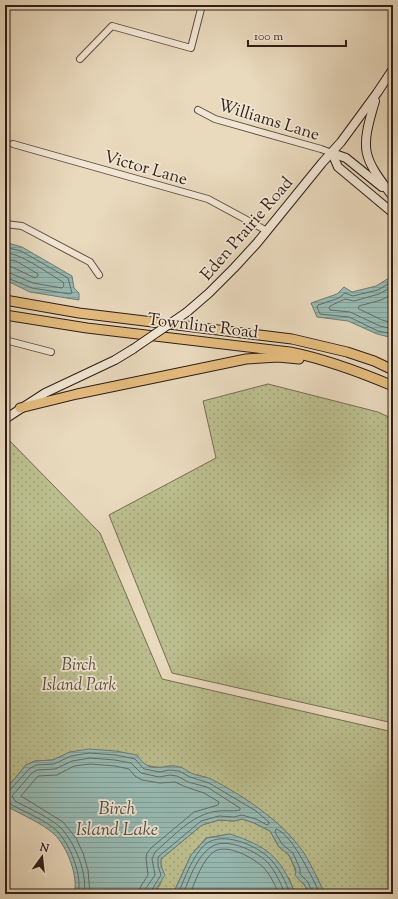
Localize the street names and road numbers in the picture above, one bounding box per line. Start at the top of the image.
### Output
street label: Williams Lane [215,94,322,148]
street label: Victor Lane [101,146,190,192]
street label: Eden Prairie Road [196,172,300,286]
street label: Townline Road [146,308,260,346]

